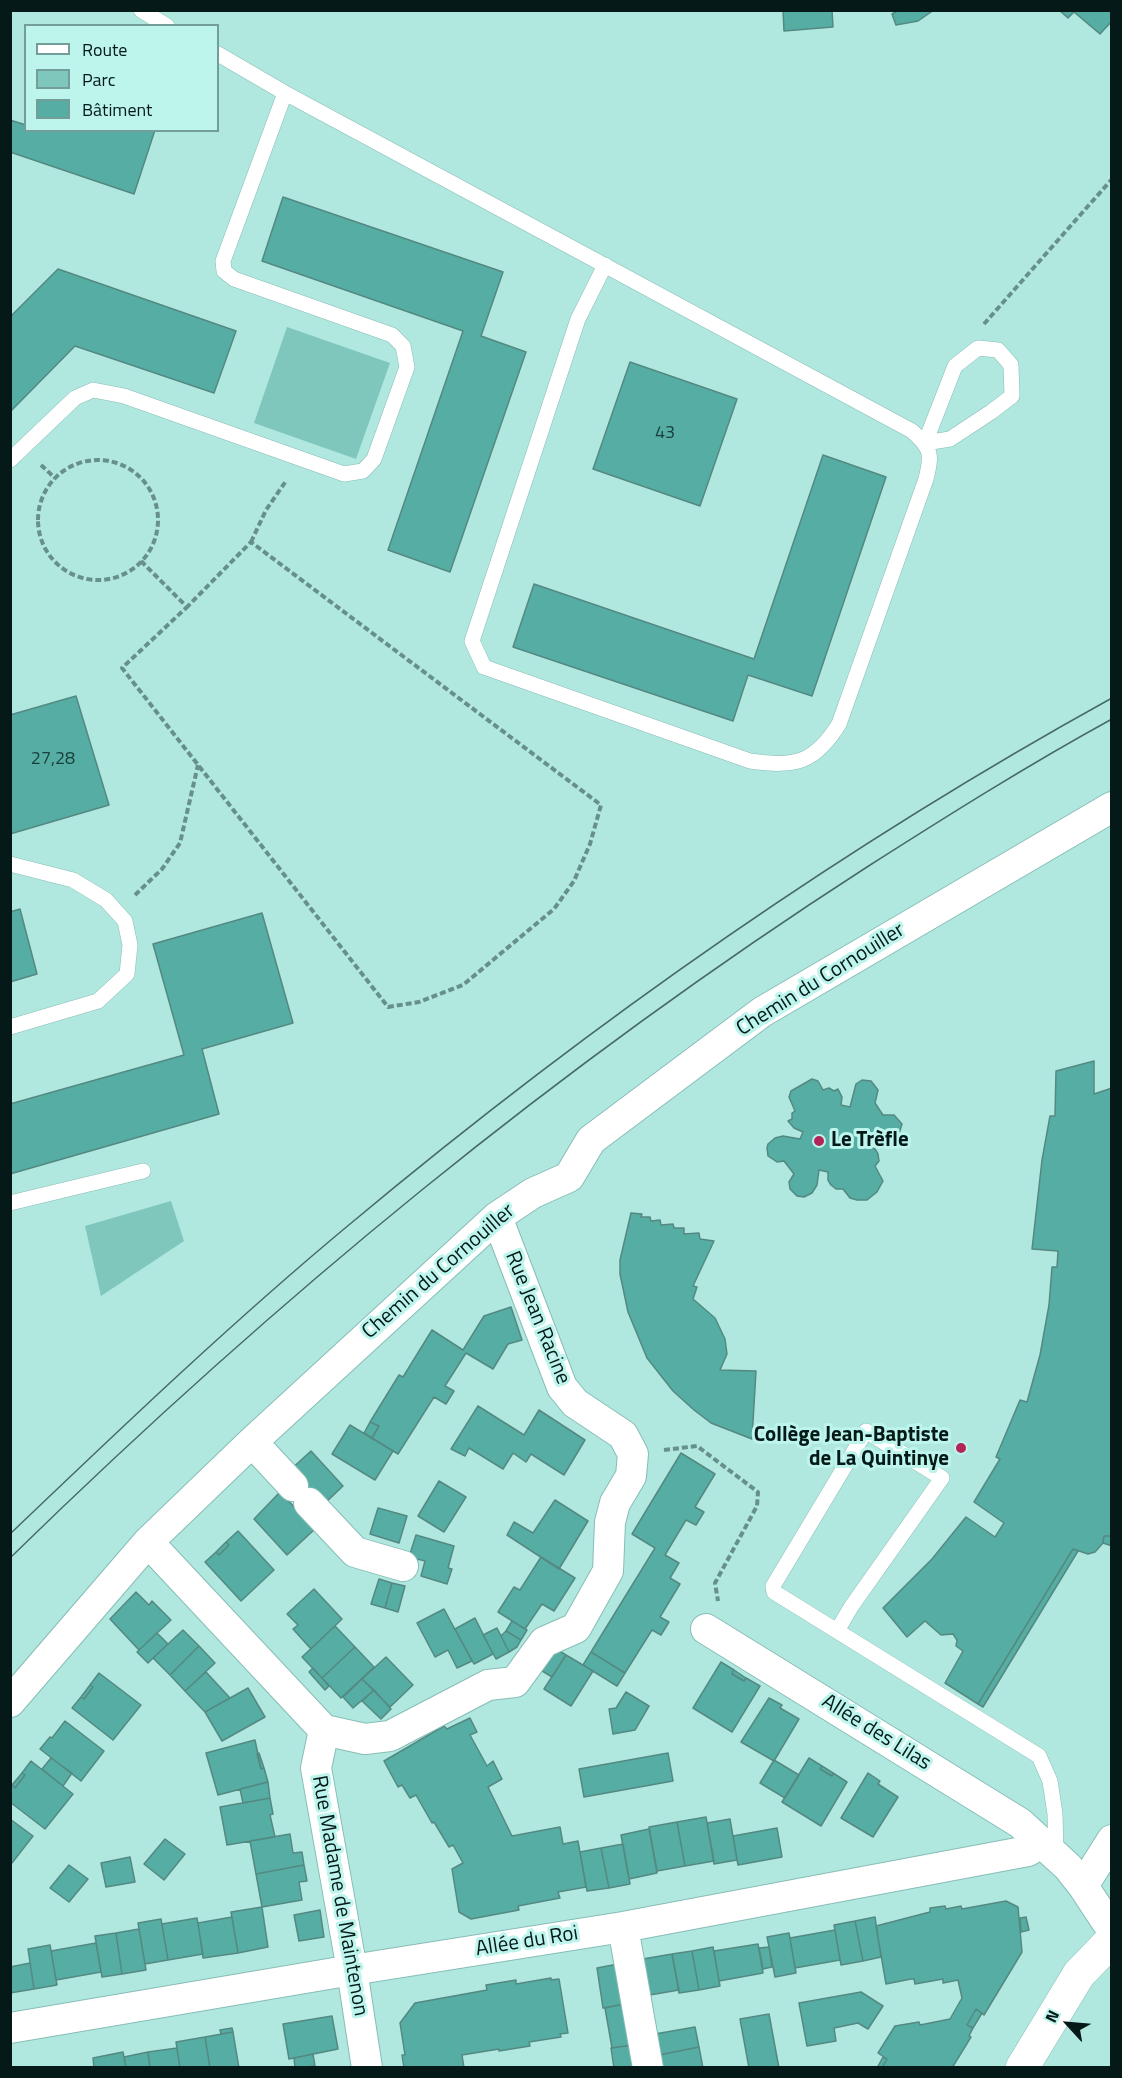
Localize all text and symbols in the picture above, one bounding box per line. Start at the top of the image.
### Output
legend [24,24,219,132]
text: Route [82,36,127,63]
text: Parc [82,66,116,93]
text: Bâtiment [82,96,152,123]
house number: 43 [655,423,675,445]
house number: 27,28 [31,749,75,771]
street label: Chemin du Cornouiller [732,918,910,1042]
place label: Le Trèfle [831,1128,909,1154]
marker: Le Trèfle [812,1134,826,1148]
street label: Chemin du Cornouiller [358,1199,520,1345]
street label: Rue Jean Racine [499,1248,575,1388]
place label: Collège Jean-Baptiste de La Quintinye [754,1423,949,1473]
marker: Collège Jean-Baptiste de La Quintinye [954,1441,968,1455]
street label: Allée des Lilas [817,1689,935,1777]
street label: Rue Madame de Maintenon [305,1774,373,2018]
street label: Allée du Roi [474,1921,580,1963]
north arrow [1038,1994,1098,2054]
text: N [1039,2006,1065,2026]

